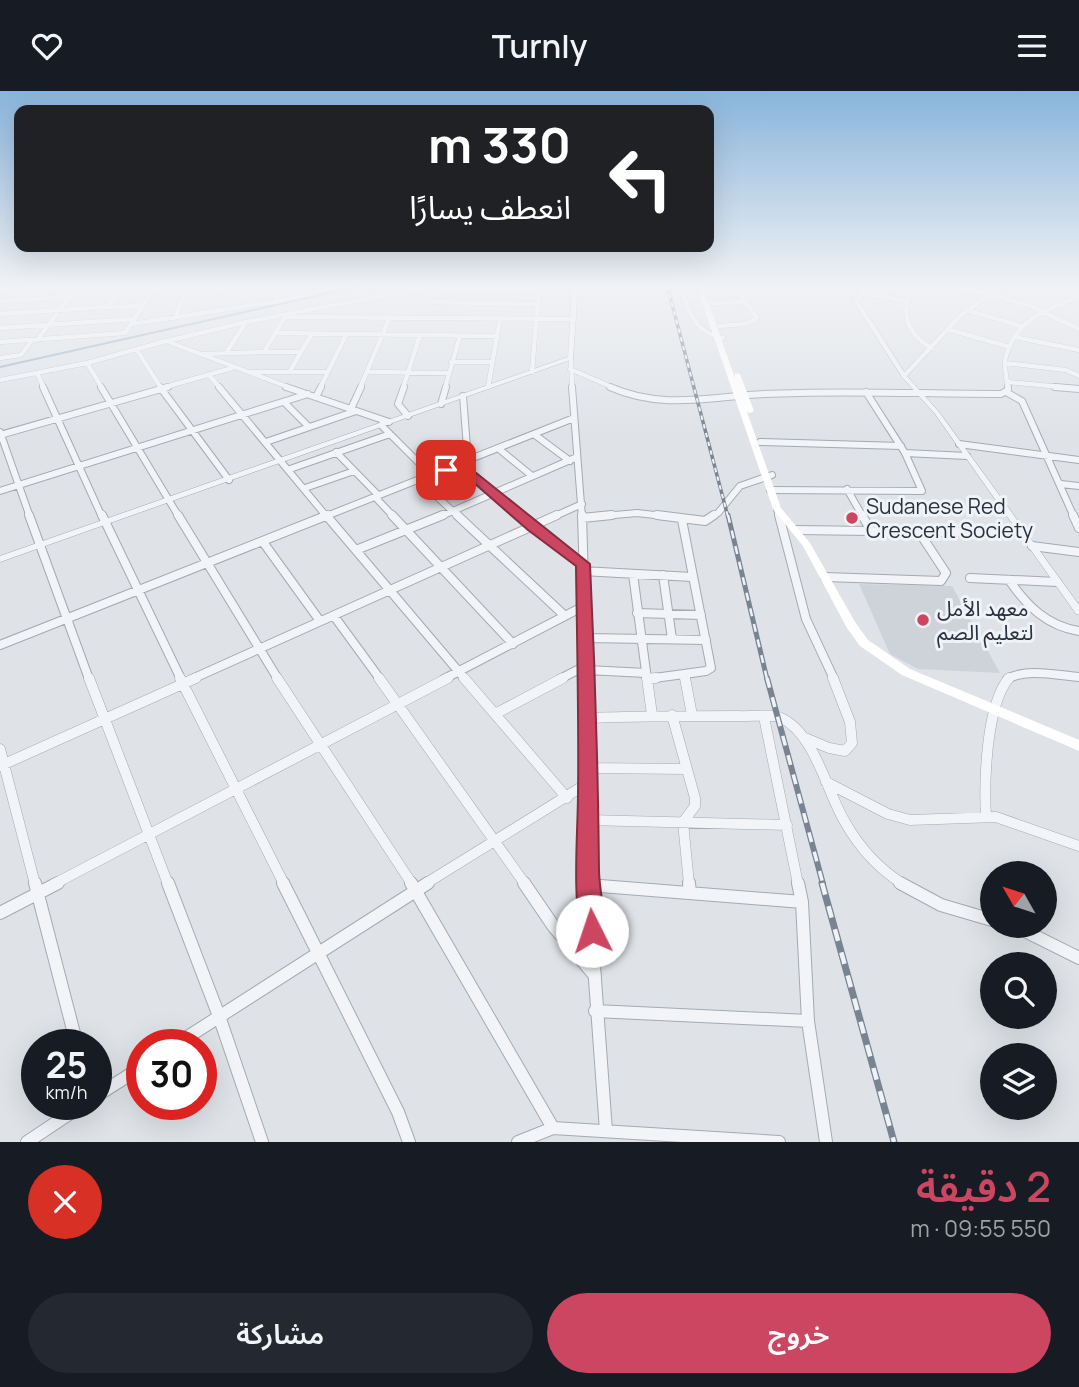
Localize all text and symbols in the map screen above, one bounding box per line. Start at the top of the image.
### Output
text: Turnly [492,24,587,68]
icon: heart [28,27,66,65]
icon: menu [1013,27,1051,65]
text: 330 m [428,111,571,178]
icon: left [595,133,686,224]
text: انعطف يسارًا [409,185,571,229]
pin [416,440,476,500]
icon: arrive [427,451,465,489]
place label: Sudanese Red Crescent Society [866,492,1033,544]
marker: Sudanese Red Crescent Society [844,510,860,526]
place label: معهد الأمل لتعليم الصم [937,594,1034,648]
marker: معهد الأمل لتعليم الصم [915,612,931,628]
north arrow [980,861,1057,938]
map controls [980,861,1057,1120]
position arrow [555,894,629,968]
button: search [980,952,1057,1029]
speed limit sign: 30 [126,1029,217,1120]
text: 25 [46,1041,87,1089]
button: layers [980,1043,1057,1120]
text: km/h [46,1080,87,1104]
text: 2 دقيقة [916,1157,1051,1215]
button: close [28,1165,102,1239]
text: 550 m · 09:55 [910,1212,1051,1244]
button: مشاركة [28,1293,533,1373]
button: خروج [547,1293,1051,1373]

